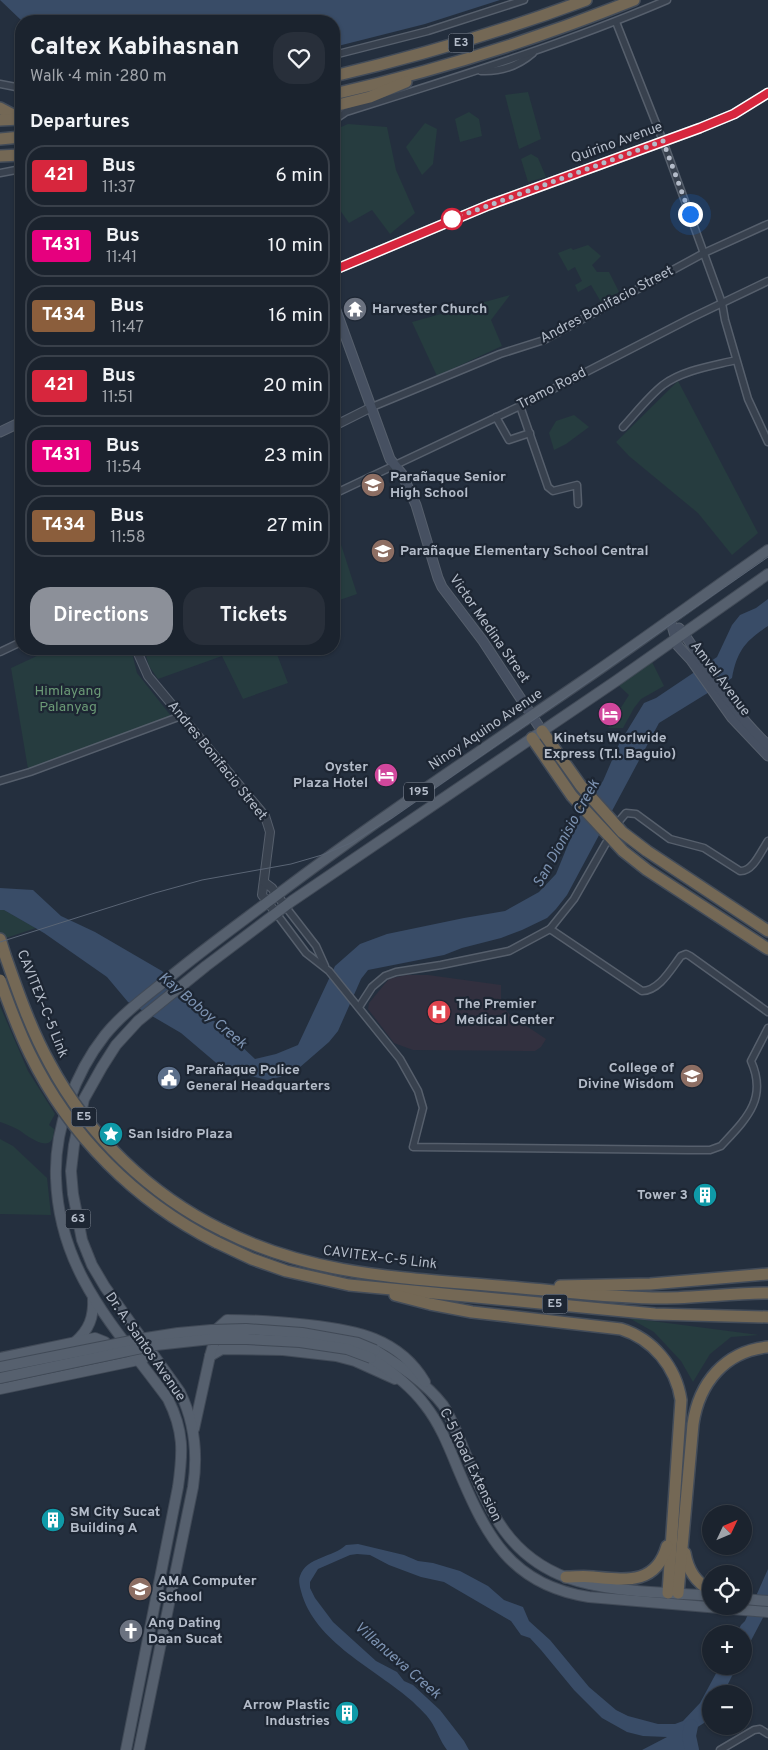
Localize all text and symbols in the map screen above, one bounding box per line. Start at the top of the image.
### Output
button: heart [273,32,325,84]
text: Caltex Kabihasnan [30,33,239,63]
road number: E3 [448,34,474,52]
text: Walk · 4 min · 280 m [30,67,167,87]
text: Departures [30,110,130,134]
street label: Quirino Avenue [569,119,665,167]
text: Bus [102,154,136,178]
text: 421 [45,164,74,187]
text: 6 min [276,164,323,188]
text: 11:37 [102,178,135,198]
your location [678,202,703,227]
unlabelled marker [441,208,463,230]
text: Bus [106,224,140,248]
text: T431 [42,234,81,257]
text: 10 min [268,234,323,258]
text: 11:41 [106,248,137,268]
street label: Andres Bonifacio Street [537,263,677,347]
text: Bus [110,294,144,318]
temple icon: Harvester Church [342,296,368,322]
place label: Harvester Church [372,301,487,318]
text: T434 [42,304,85,327]
text: 16 min [268,304,323,328]
text: 11:47 [110,318,144,338]
text: Bus [102,364,136,388]
street label: Tramo Road [515,364,589,414]
text: 421 [45,374,74,397]
text: 20 min [263,374,323,398]
text: 11:51 [102,388,133,408]
text: Bus [106,434,140,458]
text: T431 [42,444,81,467]
text: 23 min [264,444,323,468]
text: 11:54 [106,458,142,478]
place label: Parañaque Senior High School [390,469,506,502]
school or university icon: Parañaque Senior High School [360,472,386,498]
text: Bus [110,504,144,528]
text: T434 [42,514,85,537]
text: 27 min [266,514,323,538]
text: 11:58 [110,528,146,548]
school or university icon: Parañaque Elementary School Central [370,538,396,564]
place label: Parañaque Elementary School Central [400,543,648,560]
street label: Victor Medina Street [445,571,533,687]
button: Directions [30,587,173,645]
button: Tickets [183,587,325,645]
street label: Amvel Avenue [686,638,754,720]
park label: Himlayang Palanyag [35,683,101,716]
street label: Ninoy Aquino Avenue [426,686,546,774]
street label: Andres Bonifacio Street [164,698,270,824]
hotel icon: Kinetsu Worlwide Express (T.I. Baguio) [597,701,623,727]
place label: Kinetsu Worlwide Express (T.I. Baguio) [544,730,676,763]
place label: Oyster Plaza Hotel [293,759,368,792]
hotel icon: Oyster Plaza Hotel [373,762,399,788]
water label: San Dionisio Creek [529,776,605,891]
road number: 195 [404,782,434,802]
street label: CAVITEX–C-5 Link [13,948,71,1060]
water label: Kay Boboy Creek [154,968,251,1054]
place label: The Premier Medical Center [456,996,554,1029]
hospital icon: The Premier Medical Center [426,999,452,1025]
place label: College of Divine Wisdom [578,1060,674,1093]
place label: Parañaque Police General Headquarters [186,1062,331,1095]
school or university icon: College of Divine Wisdom [679,1063,705,1089]
public building icon: Parañaque Police General Headquarters [156,1065,182,1091]
road number: E5 [72,1108,96,1126]
place icon: San Isidro Plaza [98,1121,124,1147]
place label: San Isidro Plaza [128,1126,232,1143]
building icon: Tower 3 [692,1182,718,1208]
place label: Tower 3 [637,1187,688,1204]
road number: 63 [66,1210,90,1228]
street label: CAVITEX–C-5 Link [322,1243,438,1273]
street label: Dr. A. Santos Avenue [101,1289,189,1405]
road number: E5 [542,1295,568,1314]
street label: C-5 Road Extension [435,1406,505,1524]
place label: SM City Sucat Building A [70,1504,160,1537]
north arrow [702,1505,752,1555]
map controls [702,1505,752,1735]
building icon: SM City Sucat Building A [40,1507,66,1533]
button: locate [702,1565,752,1615]
place label: AMA Computer School [158,1573,257,1606]
school or university icon: AMA Computer School [127,1576,153,1602]
place label: Ang Dating Daan Sucat [148,1615,223,1648]
church icon: Ang Dating Daan Sucat [118,1618,144,1644]
water label: Villanueva Creek [350,1618,444,1704]
button: + [702,1625,752,1675]
button: − [702,1685,752,1735]
place label: Arrow Plastic Industries [243,1697,330,1730]
building icon: Arrow Plastic Industries [334,1700,360,1726]

